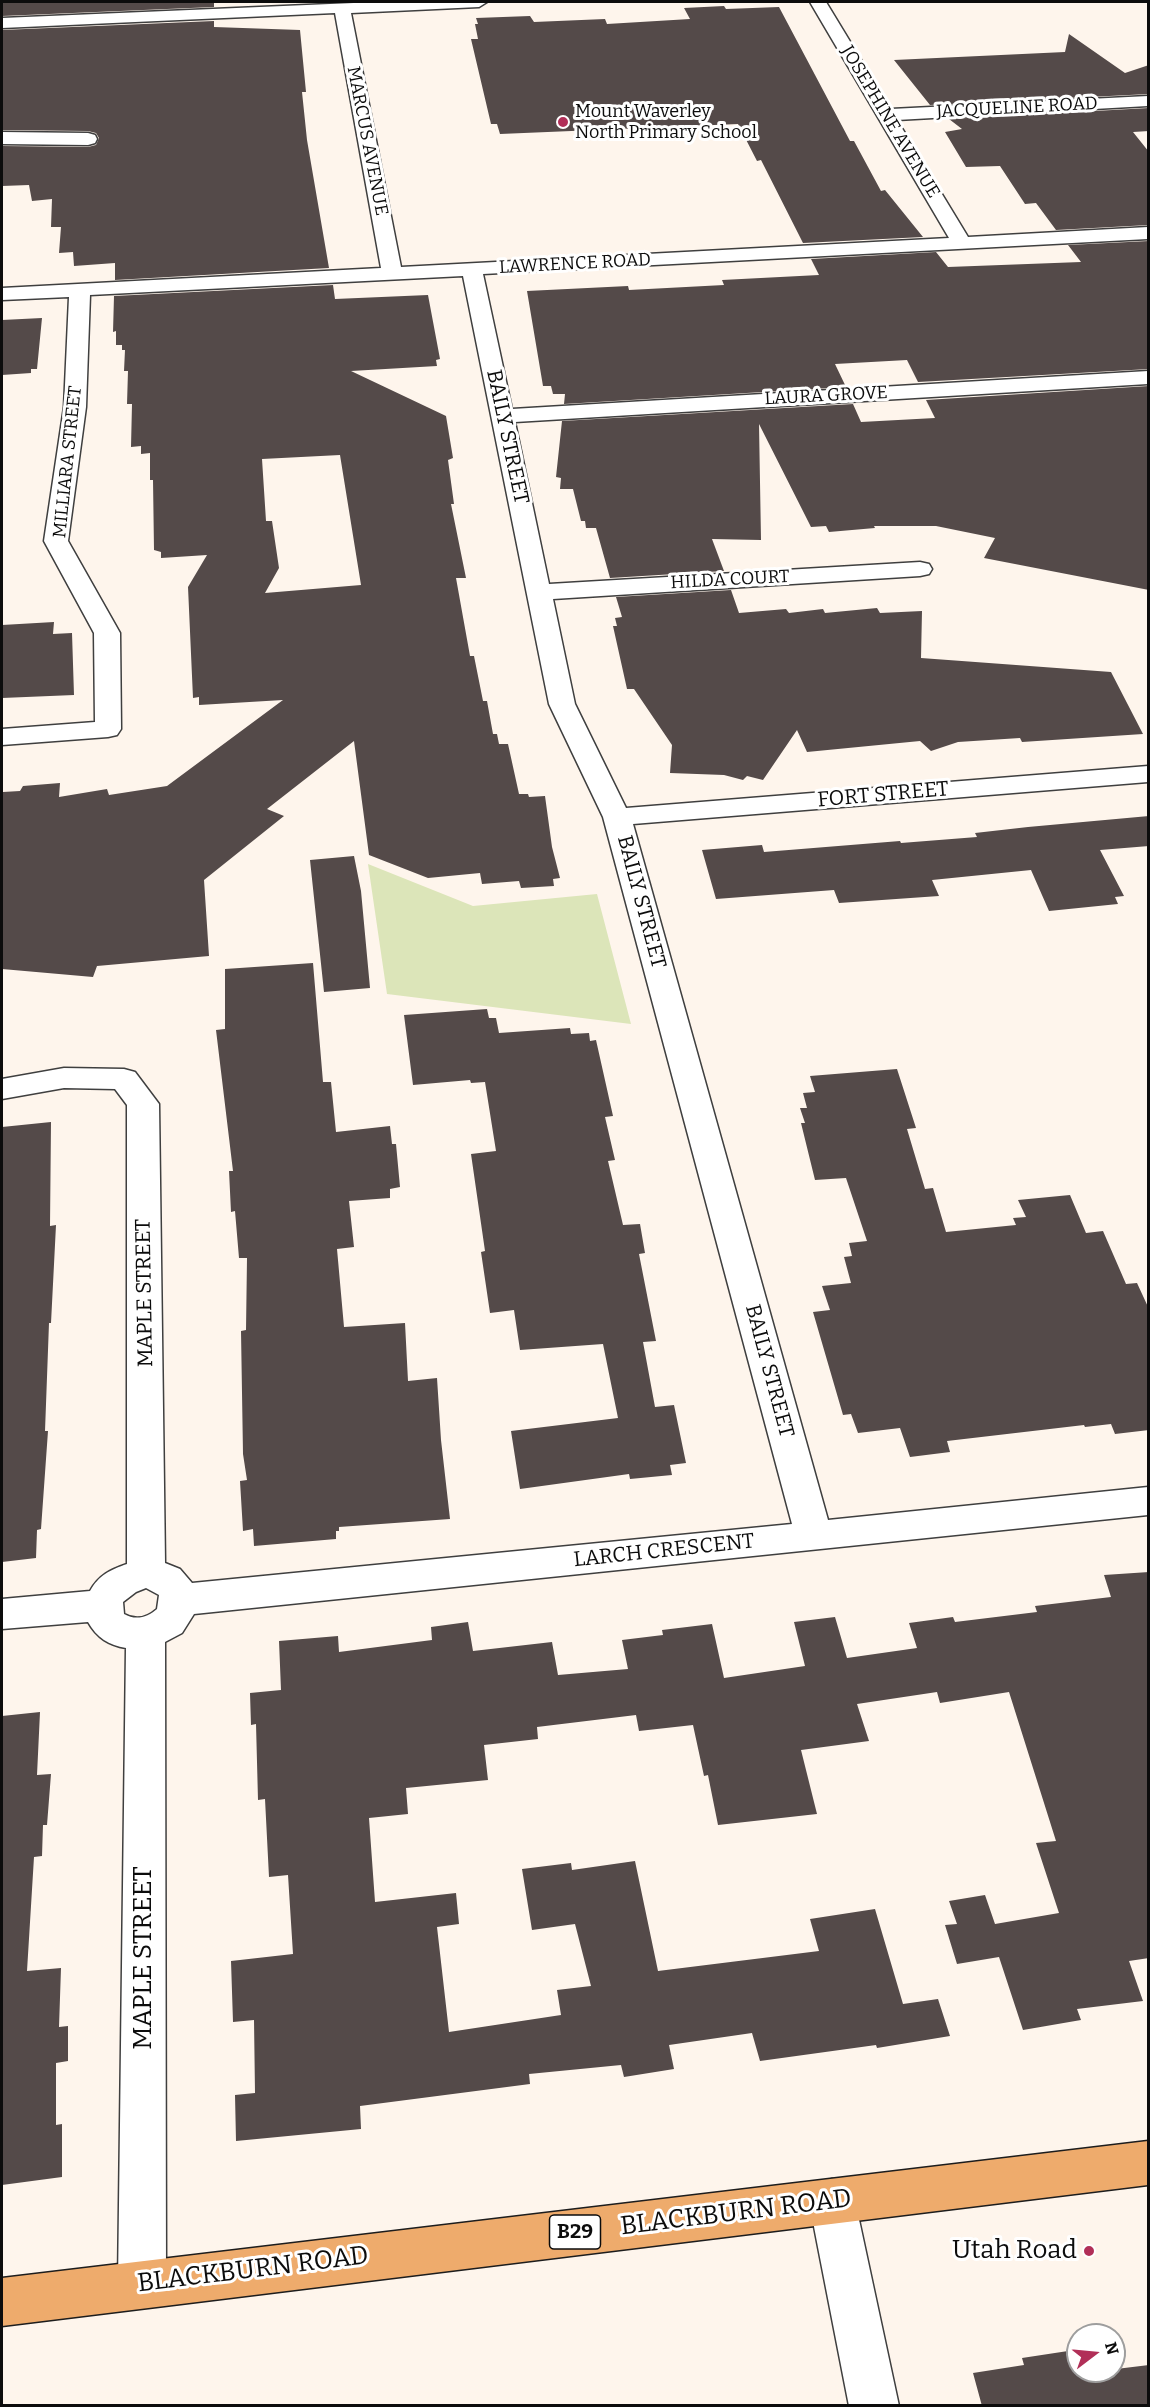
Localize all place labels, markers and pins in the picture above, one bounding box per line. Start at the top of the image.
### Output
place label: Mount Waverley North Primary School [575,101,757,144]
marker: Mount Waverley North Primary School [556,115,570,129]
place label: Utah Road [952,2235,1077,2267]
marker: Utah Road [1082,2244,1096,2258]

